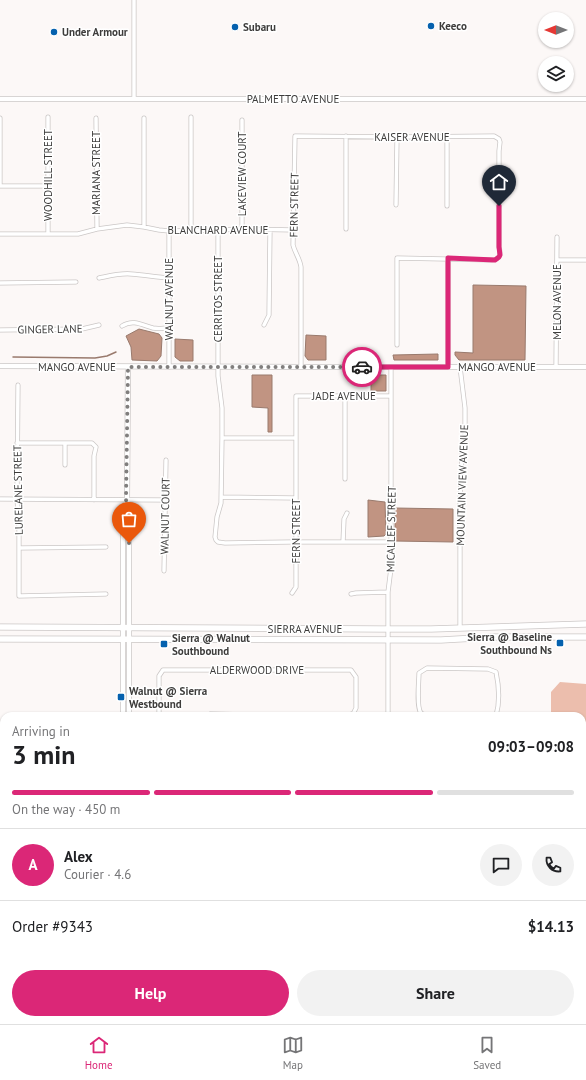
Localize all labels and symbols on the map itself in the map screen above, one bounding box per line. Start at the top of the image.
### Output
north arrow [538,12,574,48]
place label: Keeco [439,19,467,33]
place label: Subaru [243,20,276,34]
marker: Keeco [426,21,436,31]
marker: Subaru [230,22,240,32]
place label: Under Armour [62,25,128,39]
marker: Under Armour [49,27,59,37]
street label: PALMETTO AVENUE [247,92,339,106]
street label: WOODHILL STREET [41,129,55,221]
street label: KAISER AVENUE [374,130,450,144]
street label: MARIANA STREET [89,131,103,215]
street label: LAKEVIEW COURT [235,132,249,216]
pin [482,165,516,206]
street label: FERN STREET [286,172,302,238]
street label: BLANCHARD AVENUE [167,223,269,237]
street label: CERRITOS STREET [211,256,225,342]
street label: WALNUT AVENUE [162,258,176,340]
street label: MELON AVENUE [550,264,564,340]
street label: GINGER LANE [17,321,83,337]
courier [342,347,382,387]
street label: MANGO AVENUE [38,360,116,374]
street label: MANGO AVENUE [458,360,536,374]
street label: JADE AVENUE [311,389,376,403]
street label: MOUNTAIN VIEW AVENUE [453,424,471,546]
street label: LURELANE STREET [10,445,26,535]
street label: WALNUT COURT [157,477,173,555]
street label: MICALLEF STREET [383,486,399,572]
street label: FERN STREET [289,499,303,563]
pin [112,502,146,543]
street label: SIERRA AVENUE [268,622,343,636]
place label: Sierra @ Baseline Southbound Ns [467,630,552,657]
place label: Sierra @ Walnut Southbound [172,631,250,658]
marker: Sierra @ Baseline Southbound Ns [555,638,565,648]
marker: Sierra @ Walnut Southbound [159,639,169,649]
street label: ALDERWOOD DRIVE [210,663,304,677]
place label: Walnut @ Sierra Westbound [129,684,207,711]
marker: Walnut @ Sierra Westbound [116,692,126,702]

